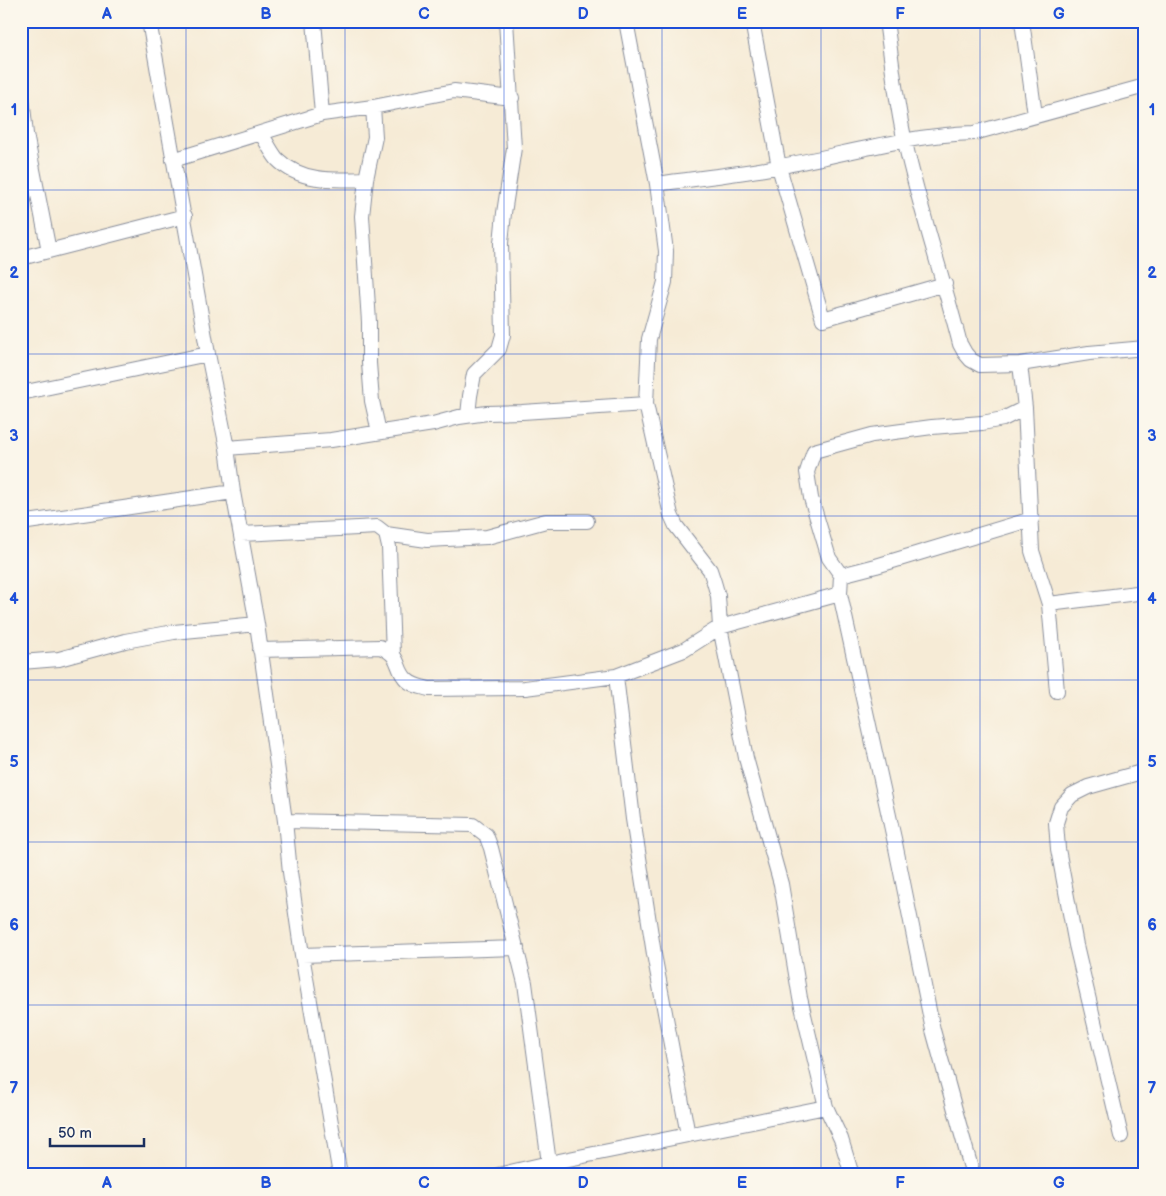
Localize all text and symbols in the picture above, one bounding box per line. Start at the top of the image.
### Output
text: A [101,5,112,24]
text: B [260,5,272,24]
text: C [418,5,430,24]
text: D [577,5,589,24]
text: E [737,5,747,24]
text: F [895,5,905,24]
text: G [1053,5,1065,24]
text: 1 [11,101,17,120]
text: 1 [1149,101,1155,120]
text: 2 [9,264,19,283]
text: 2 [1147,264,1157,283]
text: 3 [9,427,19,446]
text: 3 [1147,427,1157,446]
text: 4 [9,590,19,609]
text: 4 [1147,590,1157,609]
text: 5 [9,753,19,772]
text: 5 [1147,753,1157,772]
text: 6 [9,916,19,935]
text: 6 [1147,916,1157,935]
text: 7 [10,1079,19,1098]
text: 7 [1148,1079,1157,1098]
scale bar [50,1116,144,1148]
text: 50 m [58,1124,92,1143]
text: A [101,1174,112,1193]
text: B [260,1174,272,1193]
text: C [418,1174,430,1193]
text: D [577,1174,589,1193]
text: E [737,1174,747,1193]
text: F [895,1174,905,1193]
text: G [1053,1174,1065,1193]

